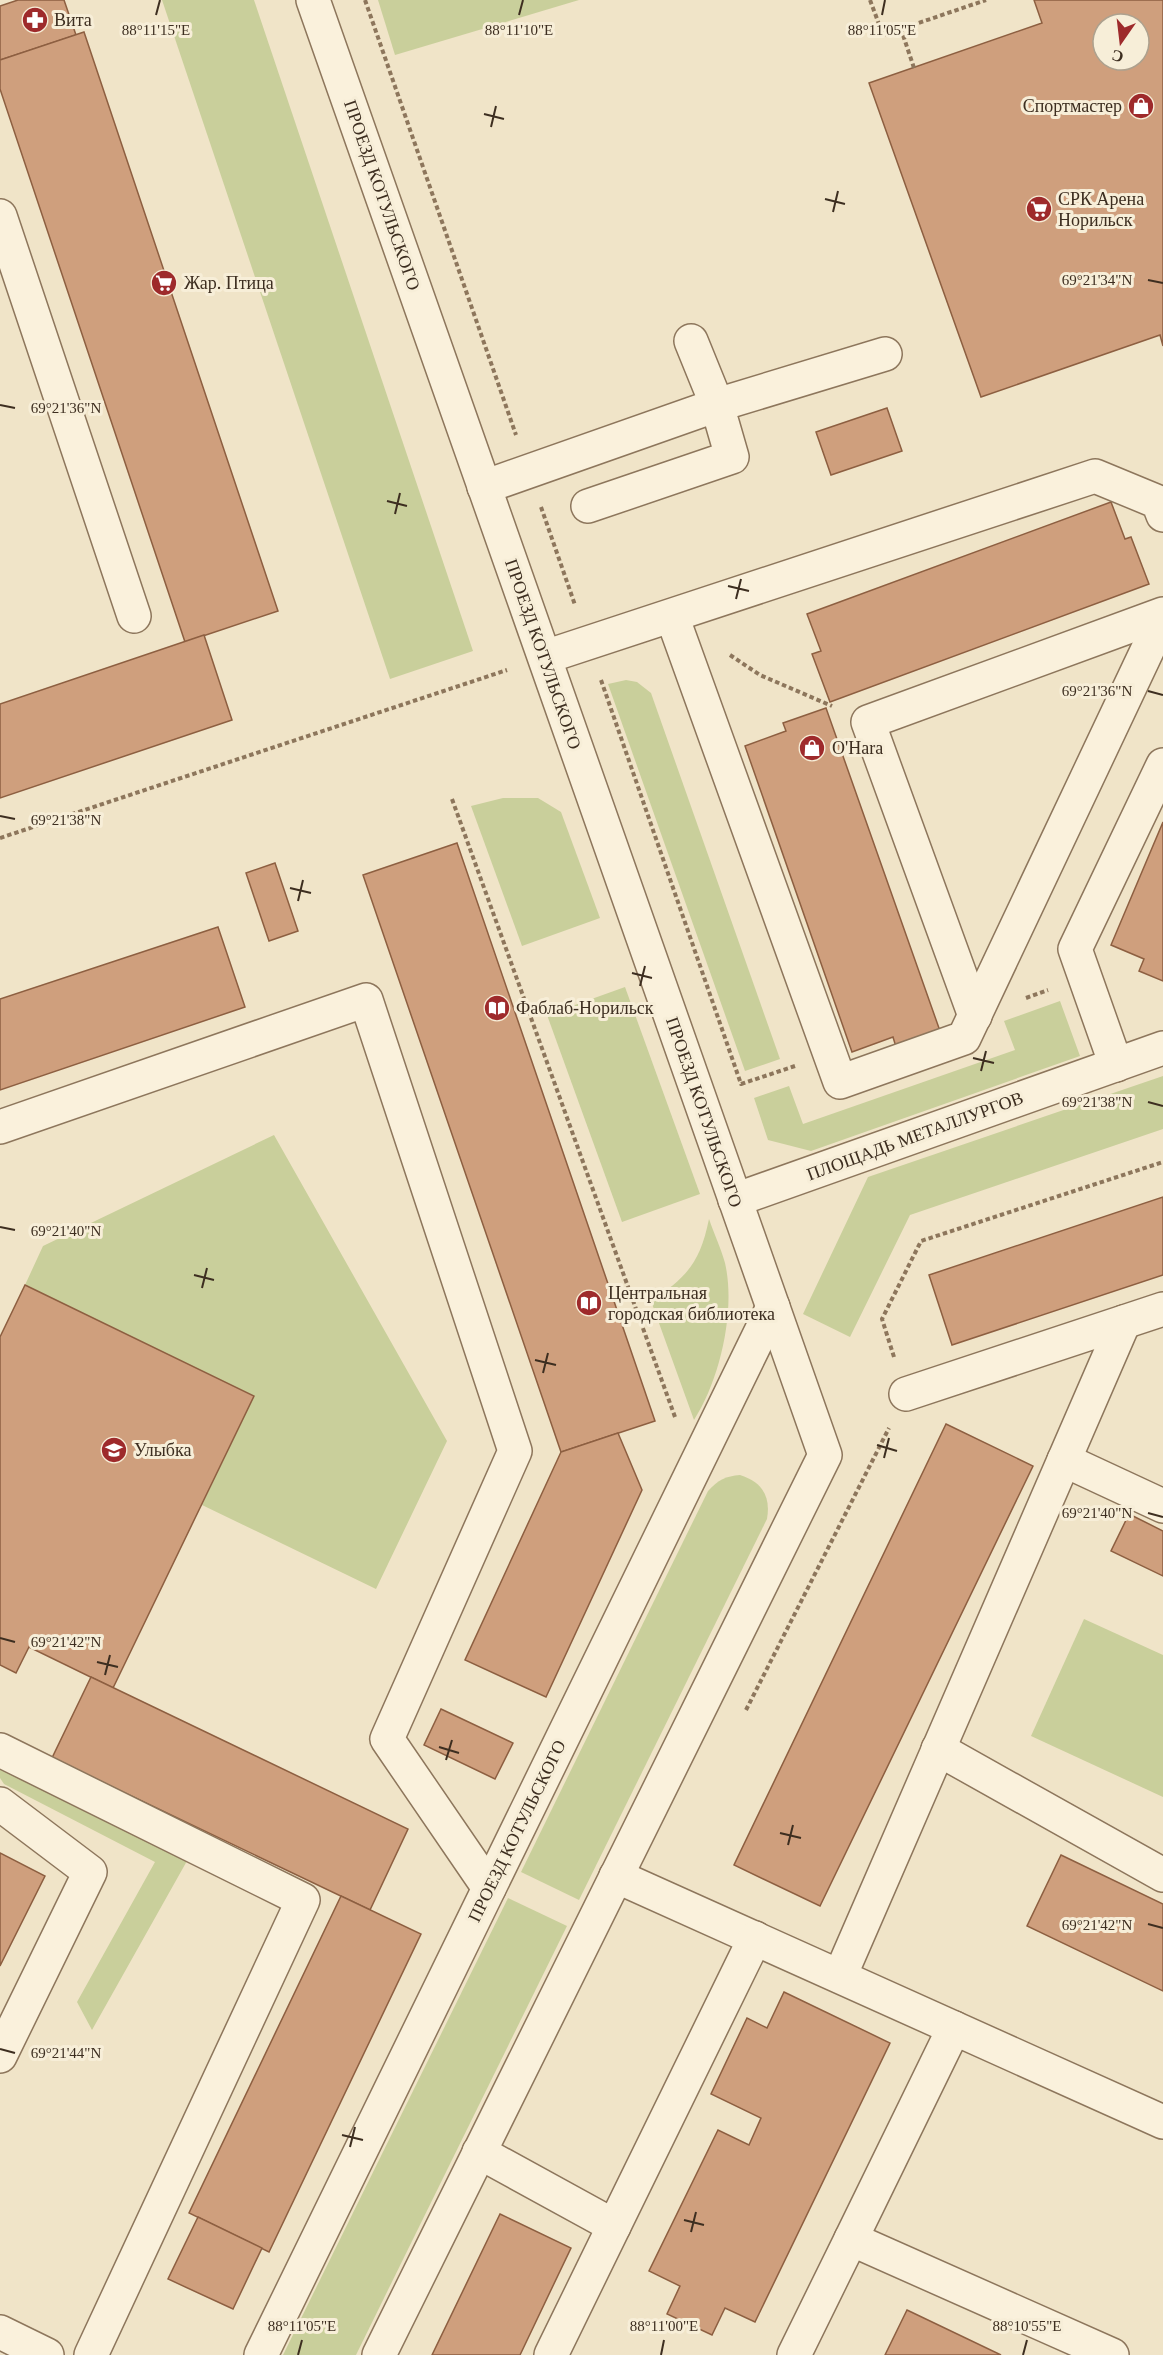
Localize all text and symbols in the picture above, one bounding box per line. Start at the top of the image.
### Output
pharmacy icon: Вита [20,5,50,35]
place label: Вита [54,10,92,30]
north arrow [1091,12,1151,72]
text: 88°11'15"E [122,22,190,38]
text: 88°11'10"E [485,22,553,38]
text: 88°11'05"E [848,22,916,38]
text: С [1110,46,1125,66]
shop icon: Спортмастер [1126,91,1156,121]
place label: Спортмастер [1023,96,1122,116]
street label: ПРОЕЗД КОТУЛЬСКОГО [340,97,424,293]
place label: СРК Арена Норильск [1058,189,1144,230]
supermarket icon: СРК Арена Норильск [1024,194,1054,224]
supermarket icon: Жар. Птица [149,268,179,298]
text: 69°21'34"N [1062,272,1132,288]
place label: Жар. Птица [184,273,274,293]
text: 69°21'36"N [31,400,101,416]
street label: ПРОЕЗД КОТУЛЬСКОГО [501,556,585,752]
text: 69°21'36"N [1062,683,1132,699]
shop icon: O'Hara [797,733,827,763]
place label: O'Hara [832,738,883,758]
text: 69°21'38"N [31,812,101,828]
library icon: Фаблаб-Норильск [482,993,512,1023]
place label: Фаблаб-Норильск [516,998,654,1018]
street label: ПРОЕЗД КОТУЛЬСКОГО [662,1014,746,1210]
street label: ПЛОЩАДЬ МЕТАЛЛУРГОВ [804,1087,1026,1185]
text: 69°21'38"N [1062,1094,1132,1110]
text: 69°21'40"N [31,1223,101,1239]
place label: Центральная городская библиотека [608,1283,775,1324]
library icon: Центральная городская библиотека [574,1288,604,1318]
school or university icon: Улыбка [99,1435,129,1465]
place label: Улыбка [134,1440,191,1460]
text: 69°21'40"N [1062,1505,1132,1521]
text: 69°21'42"N [31,1634,101,1650]
street label: ПРОЕЗД КОТУЛЬСКОГО [464,1737,570,1925]
text: 69°21'42"N [1062,1917,1132,1933]
text: 69°21'44"N [31,2045,101,2061]
text: 88°11'05"E [268,2318,336,2334]
text: 88°11'00"E [630,2318,698,2334]
text: 88°10'55"E [993,2318,1062,2334]

